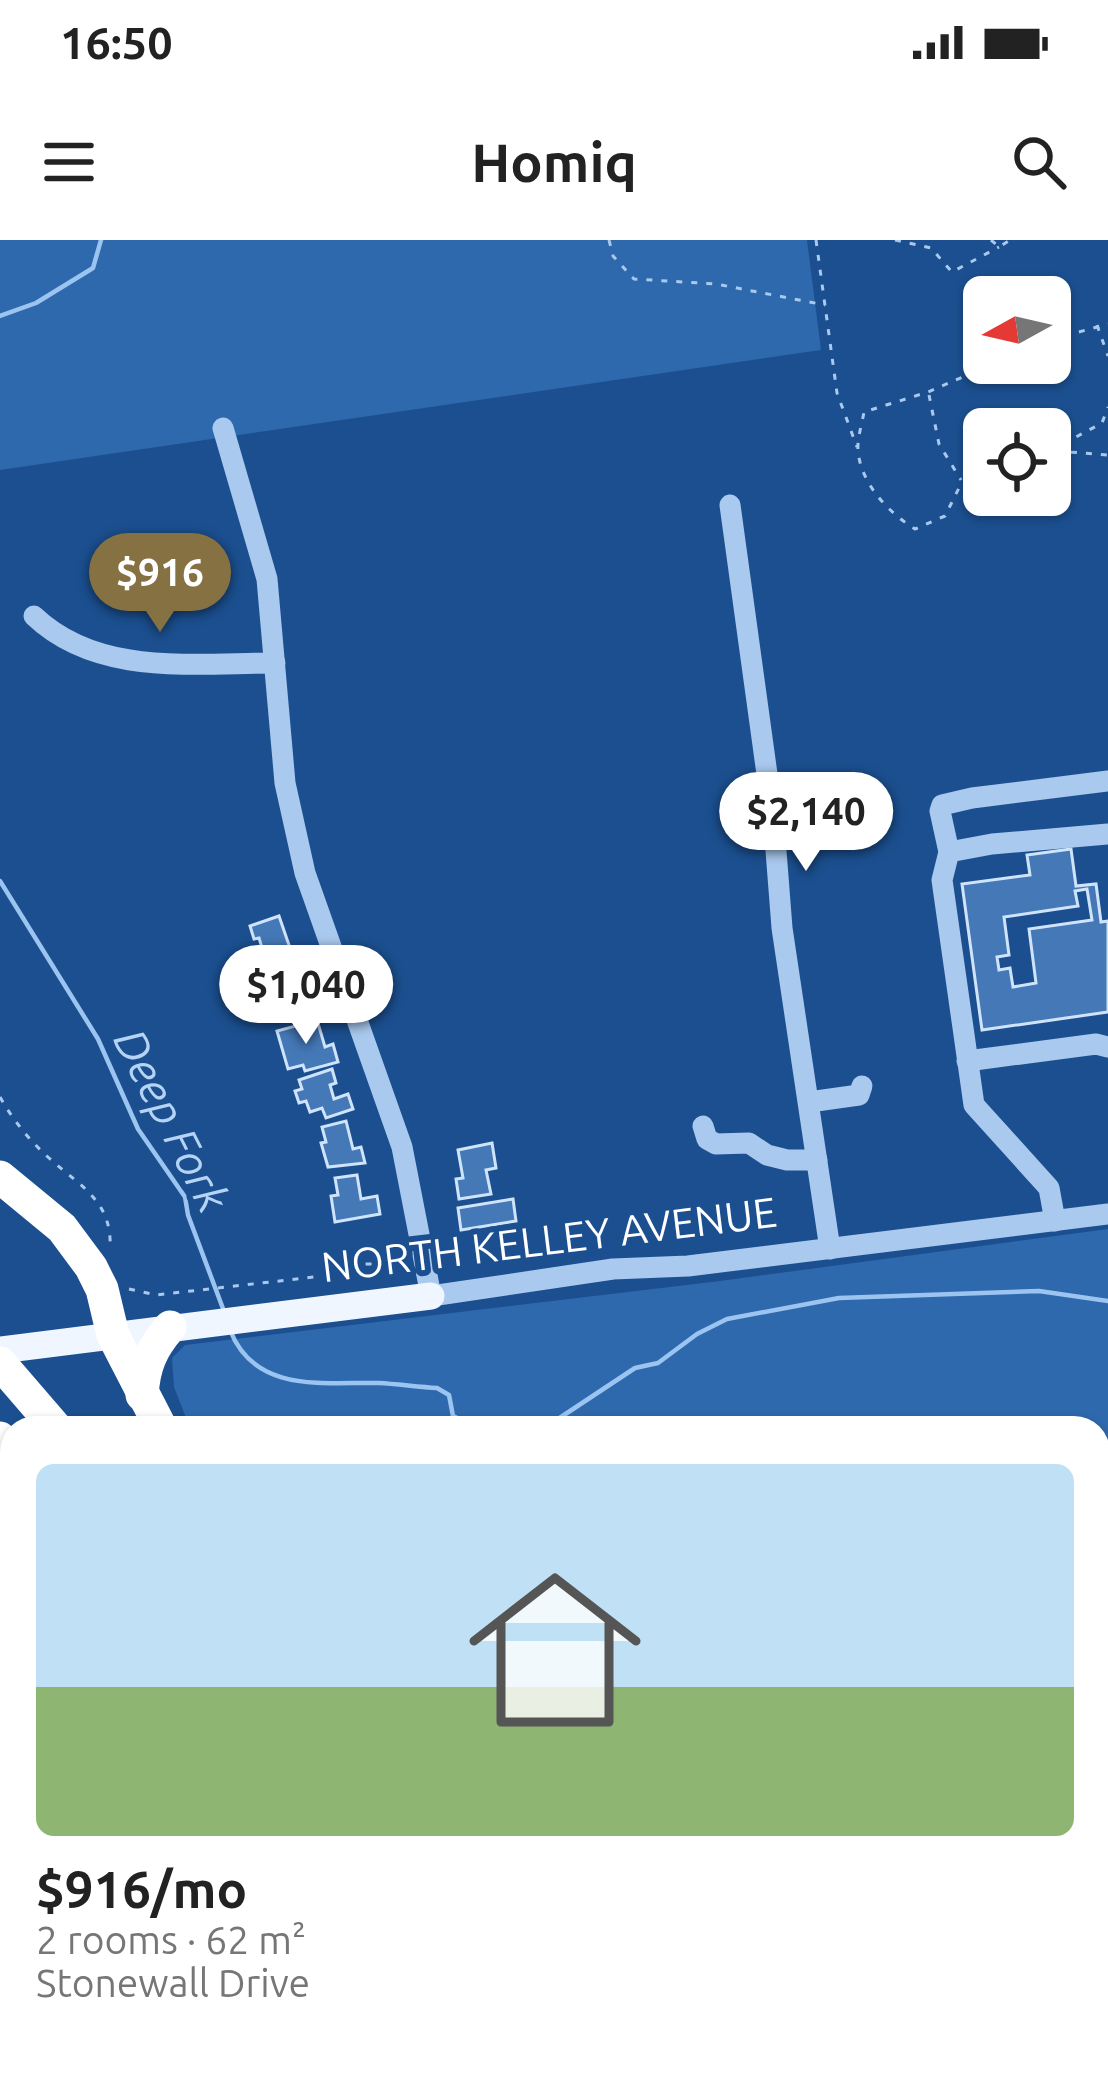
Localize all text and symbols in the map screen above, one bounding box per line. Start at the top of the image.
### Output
text: 16:50 [60,17,173,68]
icon: menu [36,129,102,195]
icon: search [1006,129,1072,195]
text: Homiq [471,132,637,192]
north arrow [963,276,1071,384]
map controls [963,276,1071,516]
button: locate [963,408,1071,516]
pin: $916 [89,533,231,635]
text: $916 [116,550,204,593]
pin: $2,140 [708,772,904,874]
text: $2,140 [746,789,866,832]
pin: $1,040 [208,945,404,1047]
text: $1,040 [246,962,366,1005]
water label: Deep Fork [104,1020,240,1220]
street label: NORTH KELLEY AVENUE [319,1188,779,1290]
icon: home [447,1542,663,1758]
text: $916/mo [36,1860,247,1918]
text: 2 rooms · 62 m² [36,1918,306,1961]
text: Stonewall Drive [36,1961,310,2004]

